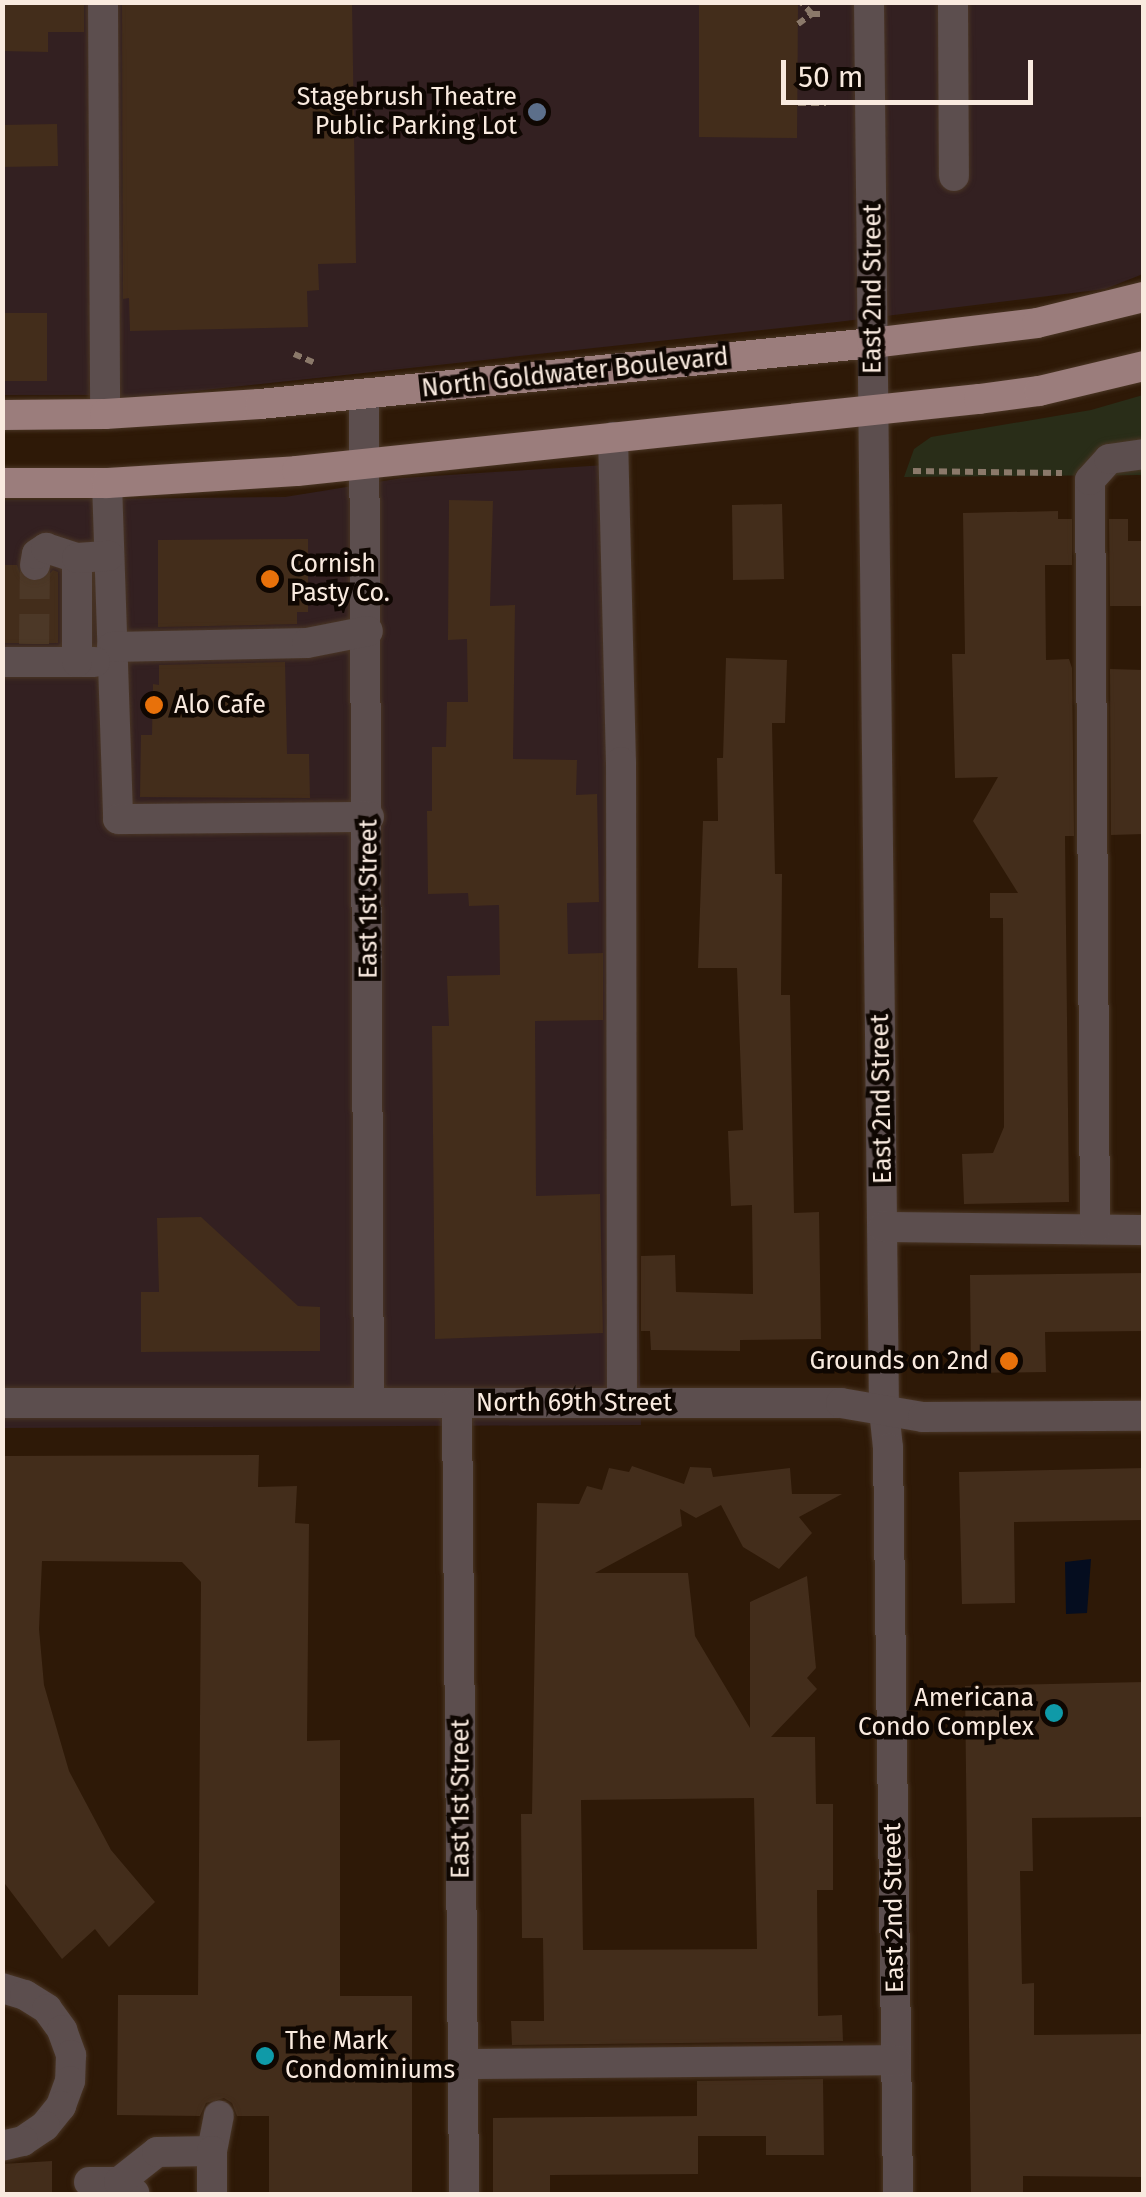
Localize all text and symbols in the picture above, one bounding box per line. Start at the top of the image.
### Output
scale bar [786,40,1038,102]
text: 50 m [798,59,863,95]
place label: Stagebrush Theatre Public Parking Lot [297,83,517,142]
marker: Stagebrush Theatre Public Parking Lot [526,101,548,123]
street label: East 2nd Street [858,204,888,374]
street label: North Goldwater Boulevard [420,342,730,404]
place label: Cornish Pasty Co. [290,550,390,609]
marker: Cornish Pasty Co. [259,568,281,590]
place label: Alo Cafe [174,690,266,720]
marker: Alo Cafe [143,694,165,716]
street label: East 1st Street [354,819,384,979]
street label: East 2nd Street [866,1014,898,1184]
place label: Grounds on 2nd [809,1346,989,1376]
marker: Grounds on 2nd [998,1350,1020,1372]
street label: North 69th Street [476,1388,672,1418]
place label: Americana Condo Complex [858,1684,1034,1743]
marker: Americana Condo Complex [1043,1702,1065,1724]
street label: East 1st Street [446,1719,476,1879]
street label: East 2nd Street [878,1823,910,1993]
place label: The Mark Condominiums [285,2027,455,2086]
marker: The Mark Condominiums [254,2045,276,2067]

